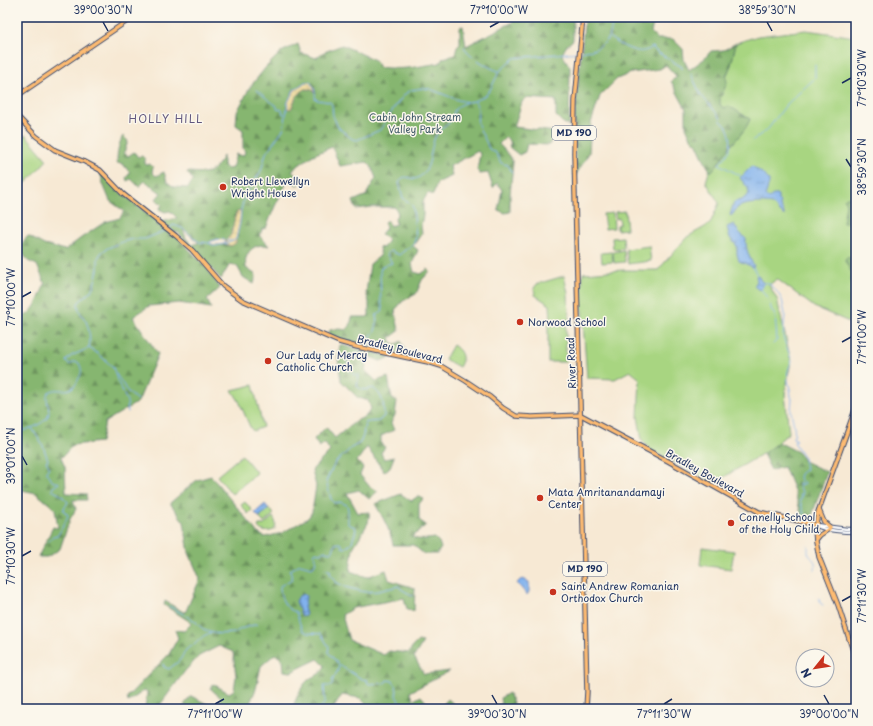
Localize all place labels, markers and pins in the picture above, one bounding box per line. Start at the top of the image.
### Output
place label: Robert Llewellyn Wright House [231,173,310,200]
marker: Robert Llewellyn Wright House [218,182,228,192]
place label: Norwood School [528,314,606,329]
marker: Norwood School [515,317,525,327]
place label: Our Lady of Mercy Catholic Church [276,347,367,374]
marker: Our Lady of Mercy Catholic Church [263,356,273,366]
place label: Mata Amritanandamayi Center [548,484,665,511]
marker: Mata Amritanandamayi Center [535,493,545,503]
place label: Connelly School of the Holy Child [739,509,819,537]
marker: Connelly School of the Holy Child [726,518,736,528]
place label: Saint Andrew Romanian Orthodox Church [561,578,679,605]
marker: Saint Andrew Romanian Orthodox Church [548,587,558,597]

